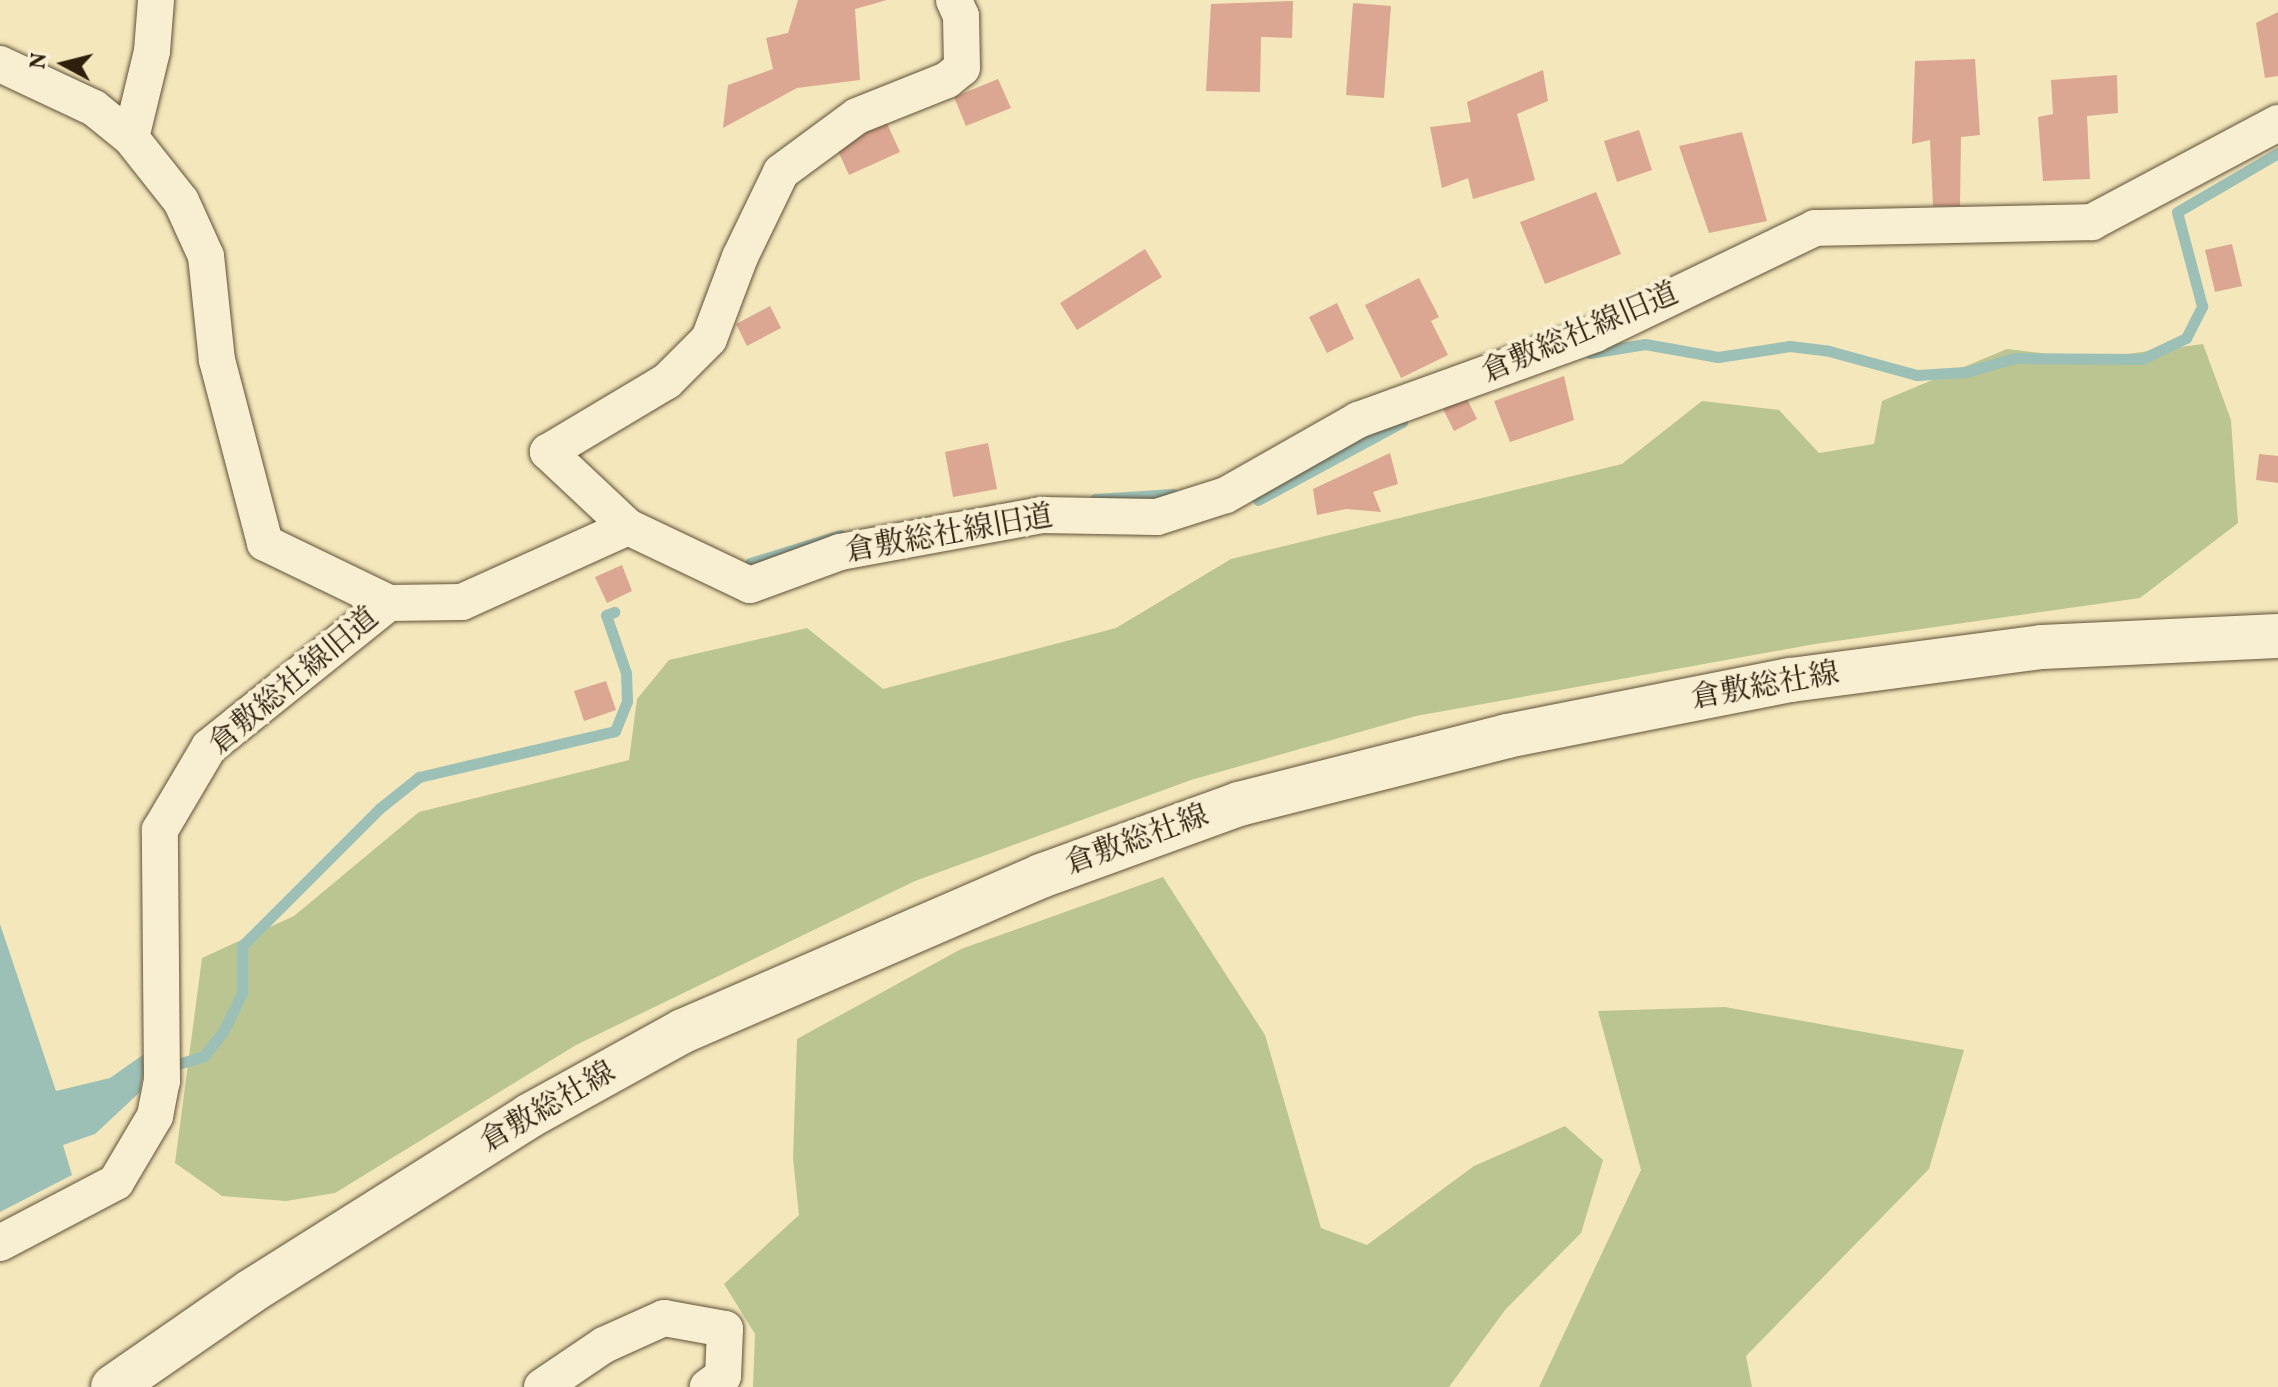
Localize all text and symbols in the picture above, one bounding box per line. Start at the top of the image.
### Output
north arrow [24,24,104,104]
text: N [23,51,56,71]
street label: 倉敷総社線旧道 [1476,276,1684,392]
street label: 倉敷総社線旧道 [842,499,1056,571]
street label: 倉敷総社線旧道 [202,601,386,763]
street label: 倉敷総社線 [1688,656,1842,718]
street label: 倉敷総社線 [1060,798,1214,884]
street label: 倉敷総社線 [474,1055,622,1161]

